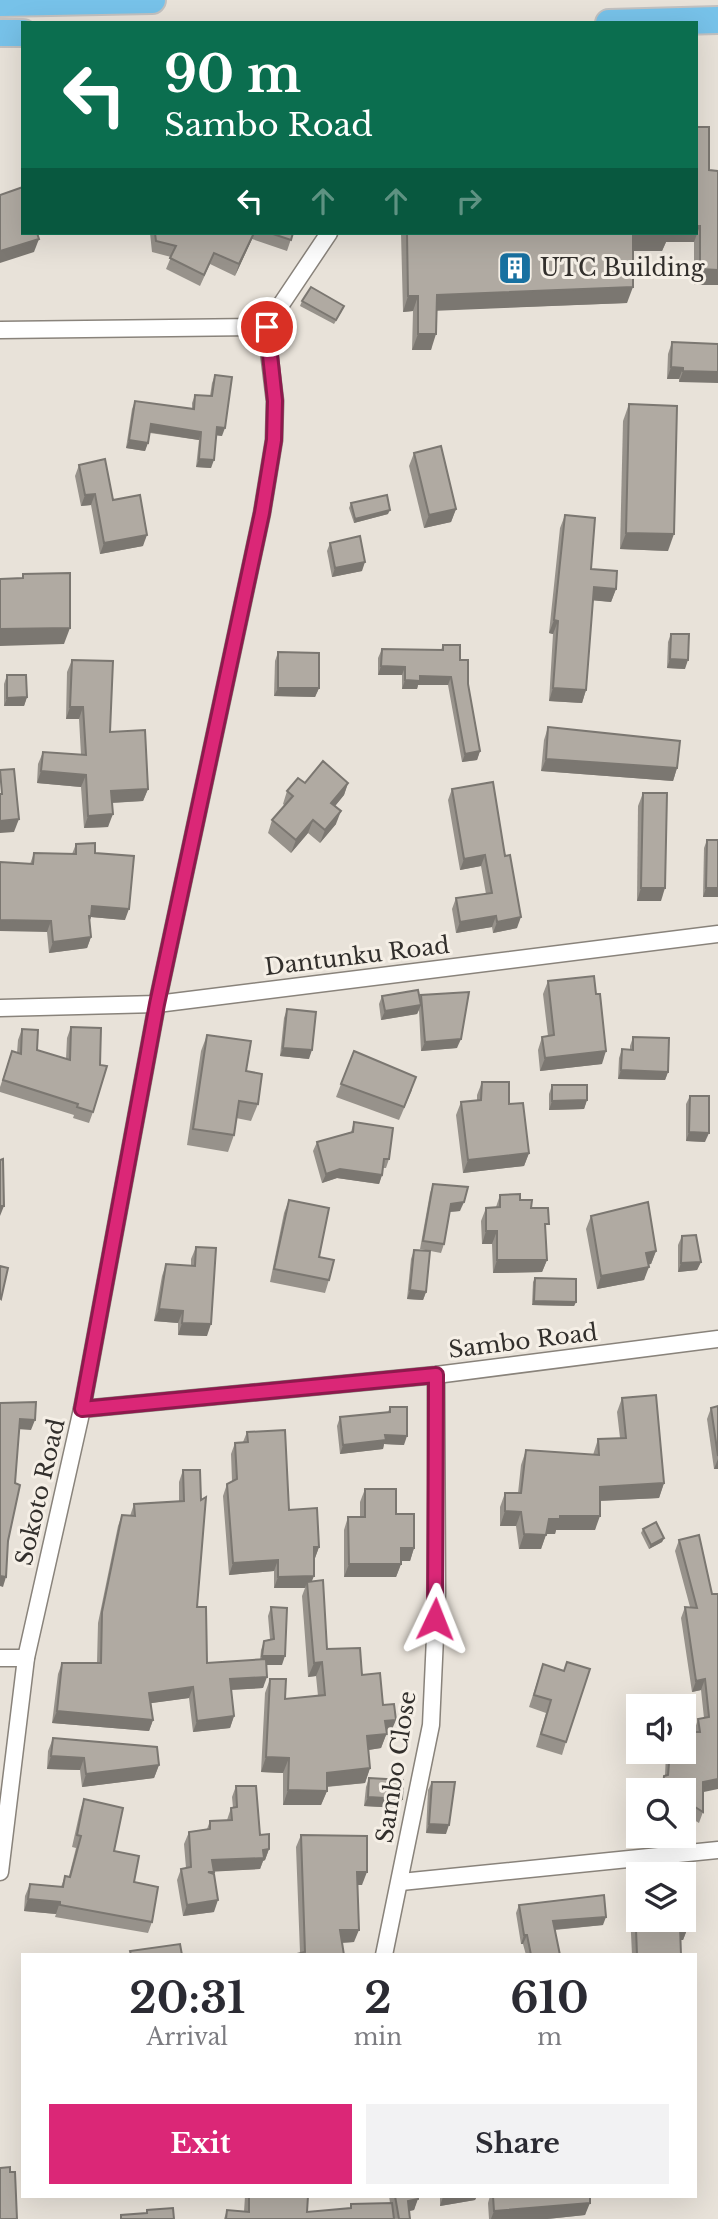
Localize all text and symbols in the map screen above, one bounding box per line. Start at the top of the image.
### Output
text: 90 m [164,44,301,105]
icon: left [49,49,140,140]
text: Sambo Road [164,105,373,145]
icon: left [231,182,269,220]
icon: ahead [304,182,342,220]
icon: ahead [377,182,415,220]
icon: right [450,182,488,220]
building icon: UTC Building [496,249,534,287]
place label: UTC Building [540,254,705,282]
pin [237,297,297,357]
icon: arrive [248,308,286,346]
street label: Dantunku Road [263,931,451,981]
street label: Sambo Road [447,1318,599,1364]
street label: Sokoto Road [10,1416,70,1568]
position arrow [398,1582,472,1656]
street label: Sambo Close [370,1689,422,1845]
map controls [626,1694,696,1932]
button: sound [626,1694,696,1764]
button: search [626,1778,696,1848]
button: layers [626,1862,696,1932]
text: 20:31 [129,1972,245,2024]
text: 2 [364,1972,392,2024]
text: 610 [510,1972,589,2024]
text: Arrival [147,2023,228,2051]
text: min [354,2023,402,2051]
text: m [537,2023,562,2051]
button: Exit [49,2104,352,2184]
button: Share [366,2104,669,2184]

